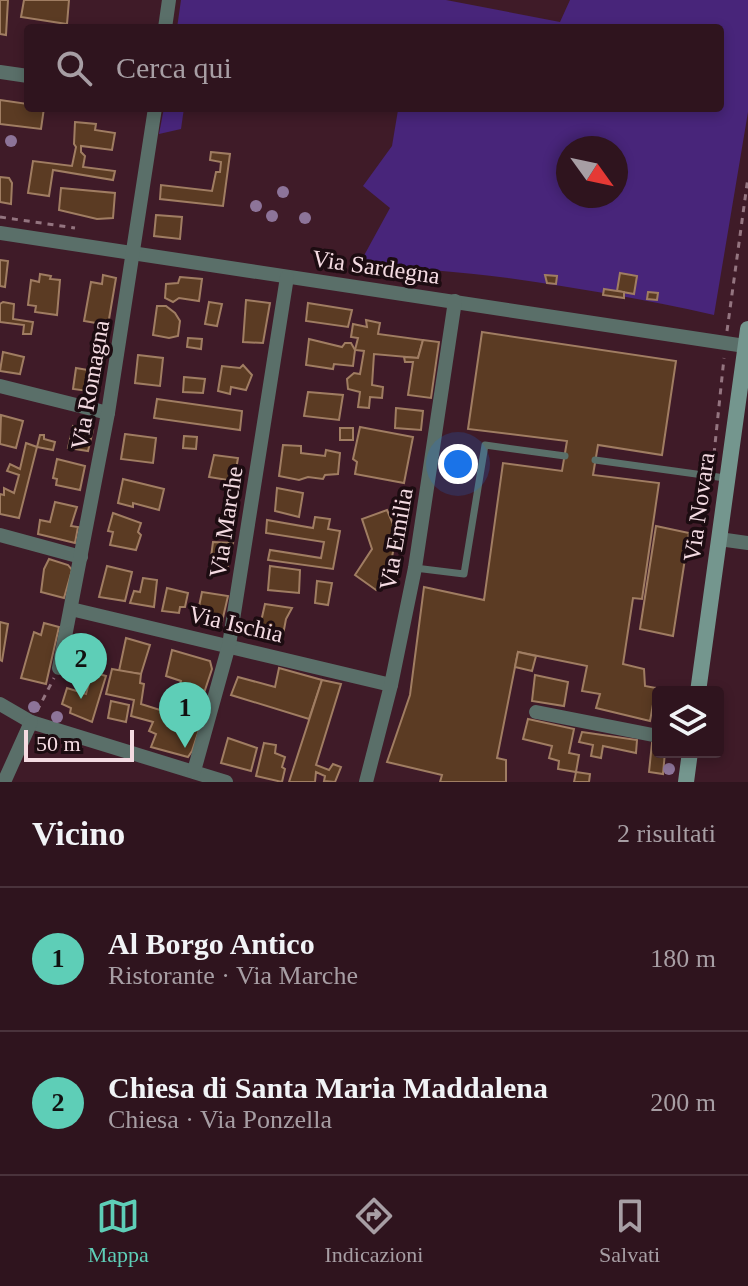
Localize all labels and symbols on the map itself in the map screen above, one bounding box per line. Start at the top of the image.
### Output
north arrow [556,136,628,208]
street label: Via Sardegna [311,245,442,289]
street label: Via Romagna [66,318,114,452]
your location [438,444,478,484]
street label: Via Novara [678,450,720,563]
street label: Via Marche [204,464,248,580]
street label: Via Emilia [374,486,418,592]
street label: Via Ischia [186,600,286,648]
pin: 2 [55,633,107,699]
pin: 1 [159,682,211,748]
scale bar [24,726,134,762]

